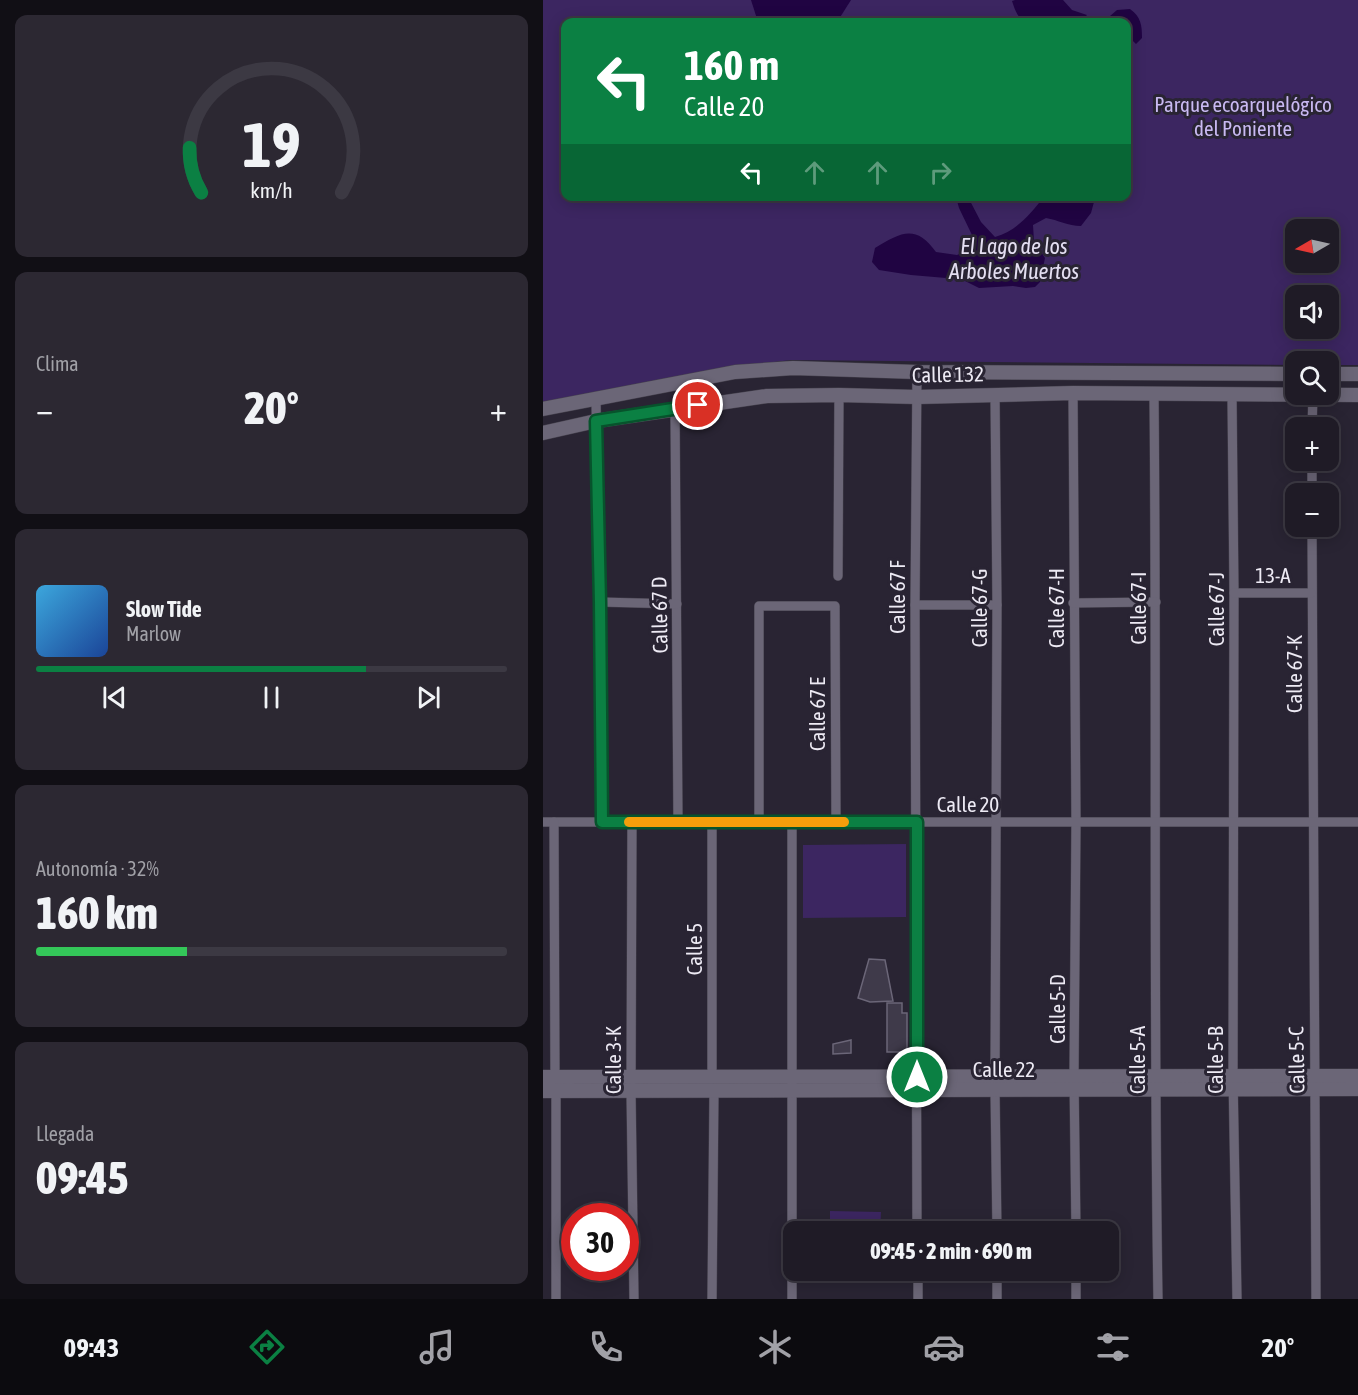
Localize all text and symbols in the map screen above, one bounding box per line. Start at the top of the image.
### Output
text: 160 m [684,41,779,89]
icon: left [585,42,663,120]
text: Calle 20 [684,91,764,122]
park label: Parque ecoarquelógico del Poniente [1154,92,1332,140]
text: 19 [242,109,301,180]
icon: left [735,156,768,189]
icon: ahead [798,156,831,189]
icon: ahead [861,156,894,189]
icon: right [924,156,957,189]
text: km/h [250,178,293,203]
north arrow [1285,219,1339,273]
map controls [1285,219,1339,537]
water label: El Lago de los Arboles Muertos [948,233,1079,284]
button: sound [1285,285,1339,339]
button: search [1285,351,1339,405]
text: Clima [36,352,79,375]
street label: Calle 132 [912,361,984,387]
pin [672,379,723,430]
text: 20° [244,382,299,434]
icon: arrive [681,388,714,421]
text: − [36,390,53,428]
text: + [490,390,507,428]
button: + [1285,417,1339,471]
button: − [1285,483,1339,537]
street label: Calle 67 F [885,560,909,634]
street label: 13-A [1255,563,1291,587]
street label: Calle 67-H [1044,568,1068,648]
street label: Calle 67-G [967,569,991,647]
street label: Calle 67-I [1126,572,1150,644]
street label: Calle 67-J [1204,572,1228,646]
street label: Calle 67 D [646,576,672,654]
text: Slow Tide [126,596,202,622]
text: Marlow [126,622,181,645]
street label: Calle 67-K [1282,634,1306,713]
street label: Calle 67 E [805,677,829,751]
icon: previous [98,681,131,714]
icon: pause [255,681,288,714]
icon: next [412,681,445,714]
street label: Calle 20 [937,792,999,816]
text: Autonomía · 32% [36,857,159,880]
text: 160 km [36,887,158,939]
street label: Calle 5 [682,923,706,975]
street label: Calle 5-D [1045,974,1069,1044]
street label: Calle 3-K [601,1025,625,1094]
street label: Calle 5-A [1125,1025,1149,1094]
street label: Calle 5-B [1203,1026,1227,1094]
street label: Calle 5-C [1283,1026,1309,1094]
position arrow [885,1045,949,1109]
street label: Calle 22 [973,1057,1035,1081]
text: Llegada [36,1122,94,1145]
text: 09:45 [36,1152,129,1204]
speed limit sign: 30 [561,1203,639,1281]
text: 09:45 · 2 min · 690 m [870,1238,1032,1264]
icon: directions [246,1326,288,1368]
icon: music [416,1326,458,1368]
icon: phone [585,1326,627,1368]
icon: climate [754,1326,796,1368]
icon: car [923,1326,965,1368]
icon: filters [1092,1326,1134,1368]
text: 09:43 [64,1332,119,1363]
text: 20° [1261,1332,1294,1363]

